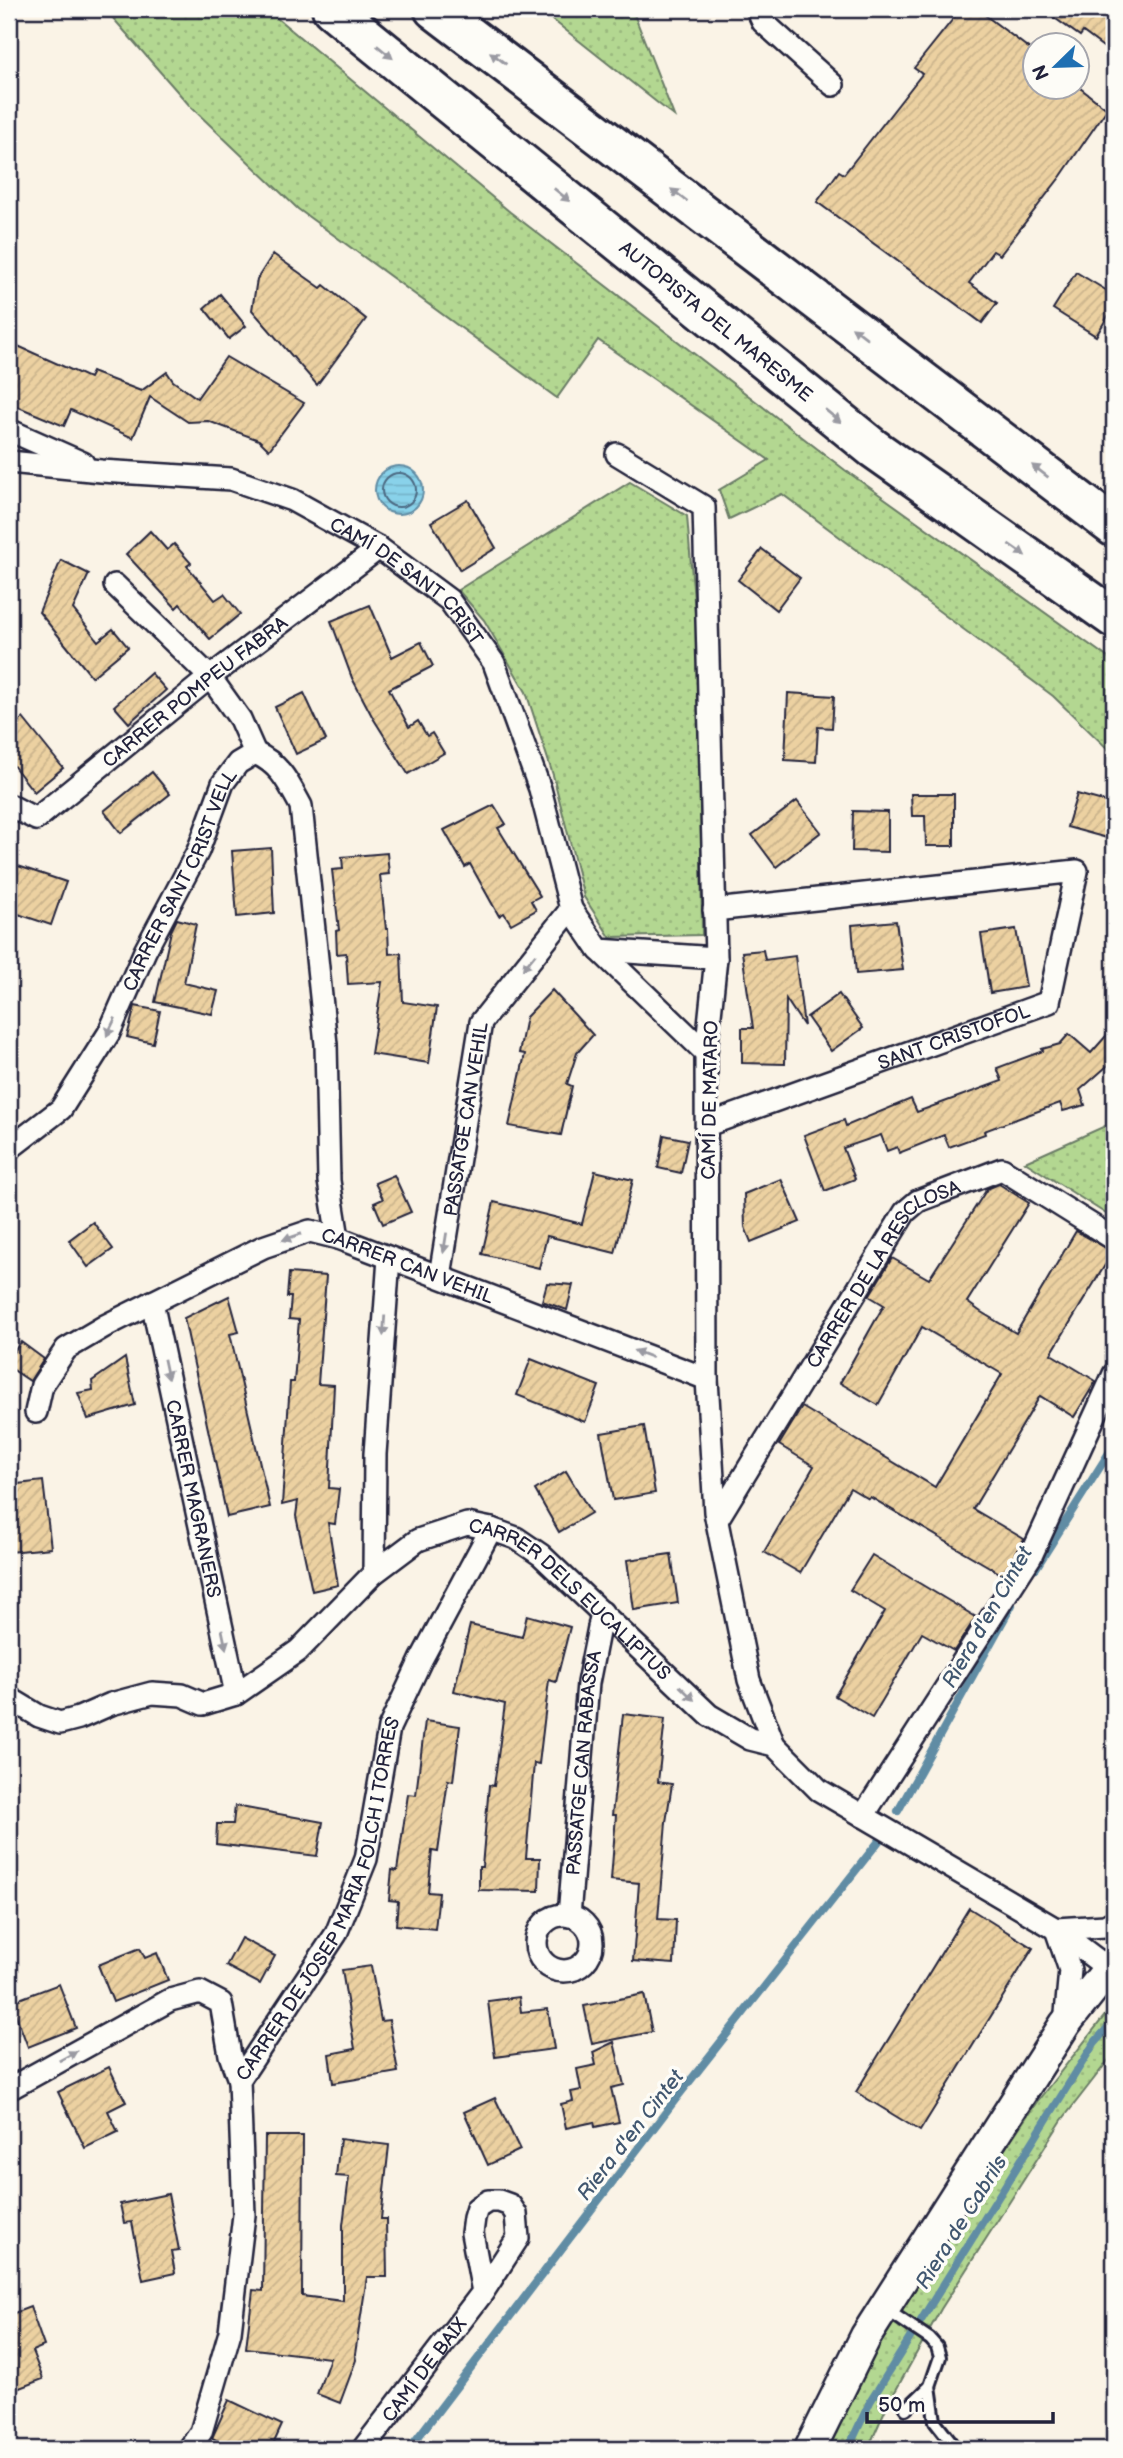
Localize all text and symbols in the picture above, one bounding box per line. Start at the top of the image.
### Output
north arrow [1021,32,1092,102]
one-way arrow [376,44,394,59]
one-way arrow [489,50,507,65]
text: N [1028,61,1055,83]
one-way arrow [552,188,570,203]
one-way arrow [670,188,688,203]
street label: AUTOPISTA DEL MARESME [614,237,817,407]
one-way arrow [851,326,869,341]
one-way arrow [825,408,842,423]
one-way arrow [1032,464,1050,479]
street label: CAMÍ DE SANT CRIST [325,513,488,650]
one-way arrow [1008,543,1026,557]
street label: CARRER POMPEU FABRA [98,612,293,773]
street label: CARRER SANT CRIST VELL [119,765,242,995]
one-way arrow [521,952,536,970]
street label: SANT CRISTOFOL [875,1000,1033,1076]
one-way arrow [105,1017,117,1037]
street label: CAMÍ DE MATARO [697,1020,723,1180]
street label: PASSATGE CAN VEHIL [440,1021,494,1218]
street label: CARRER DE LA RESCLOSA [802,1176,964,1373]
street label: CARRER CAN VEHIL [319,1224,497,1309]
one-way arrow [282,1232,303,1243]
one-way arrow [439,1232,450,1254]
one-way arrow [378,1315,389,1337]
one-way arrow [633,1349,654,1360]
one-way arrow [161,1358,172,1380]
street label: CARRER MAGRANERS [160,1398,225,1600]
street label: CARRER DELS EUCALIPTUS [467,1515,675,1685]
water label: Riera d'en Cintet [937,1542,1038,1692]
one-way arrow [218,1628,229,1650]
street label: PASSATGE CAN RABASSA [562,1648,607,1876]
one-way arrow [678,1685,695,1701]
street label: CARRER DE JOSEP MARIA FOLCH I TORRES [232,1713,406,2086]
one-way arrow [59,2050,78,2062]
water label: Riera d'en Cintet [572,2065,689,2206]
water label: Riera de Cabrils [910,2150,1013,2294]
street label: CAMÍ DE BAIX [378,2313,472,2427]
scale bar [867,2381,1053,2425]
text: 50 m [878,2393,925,2418]

